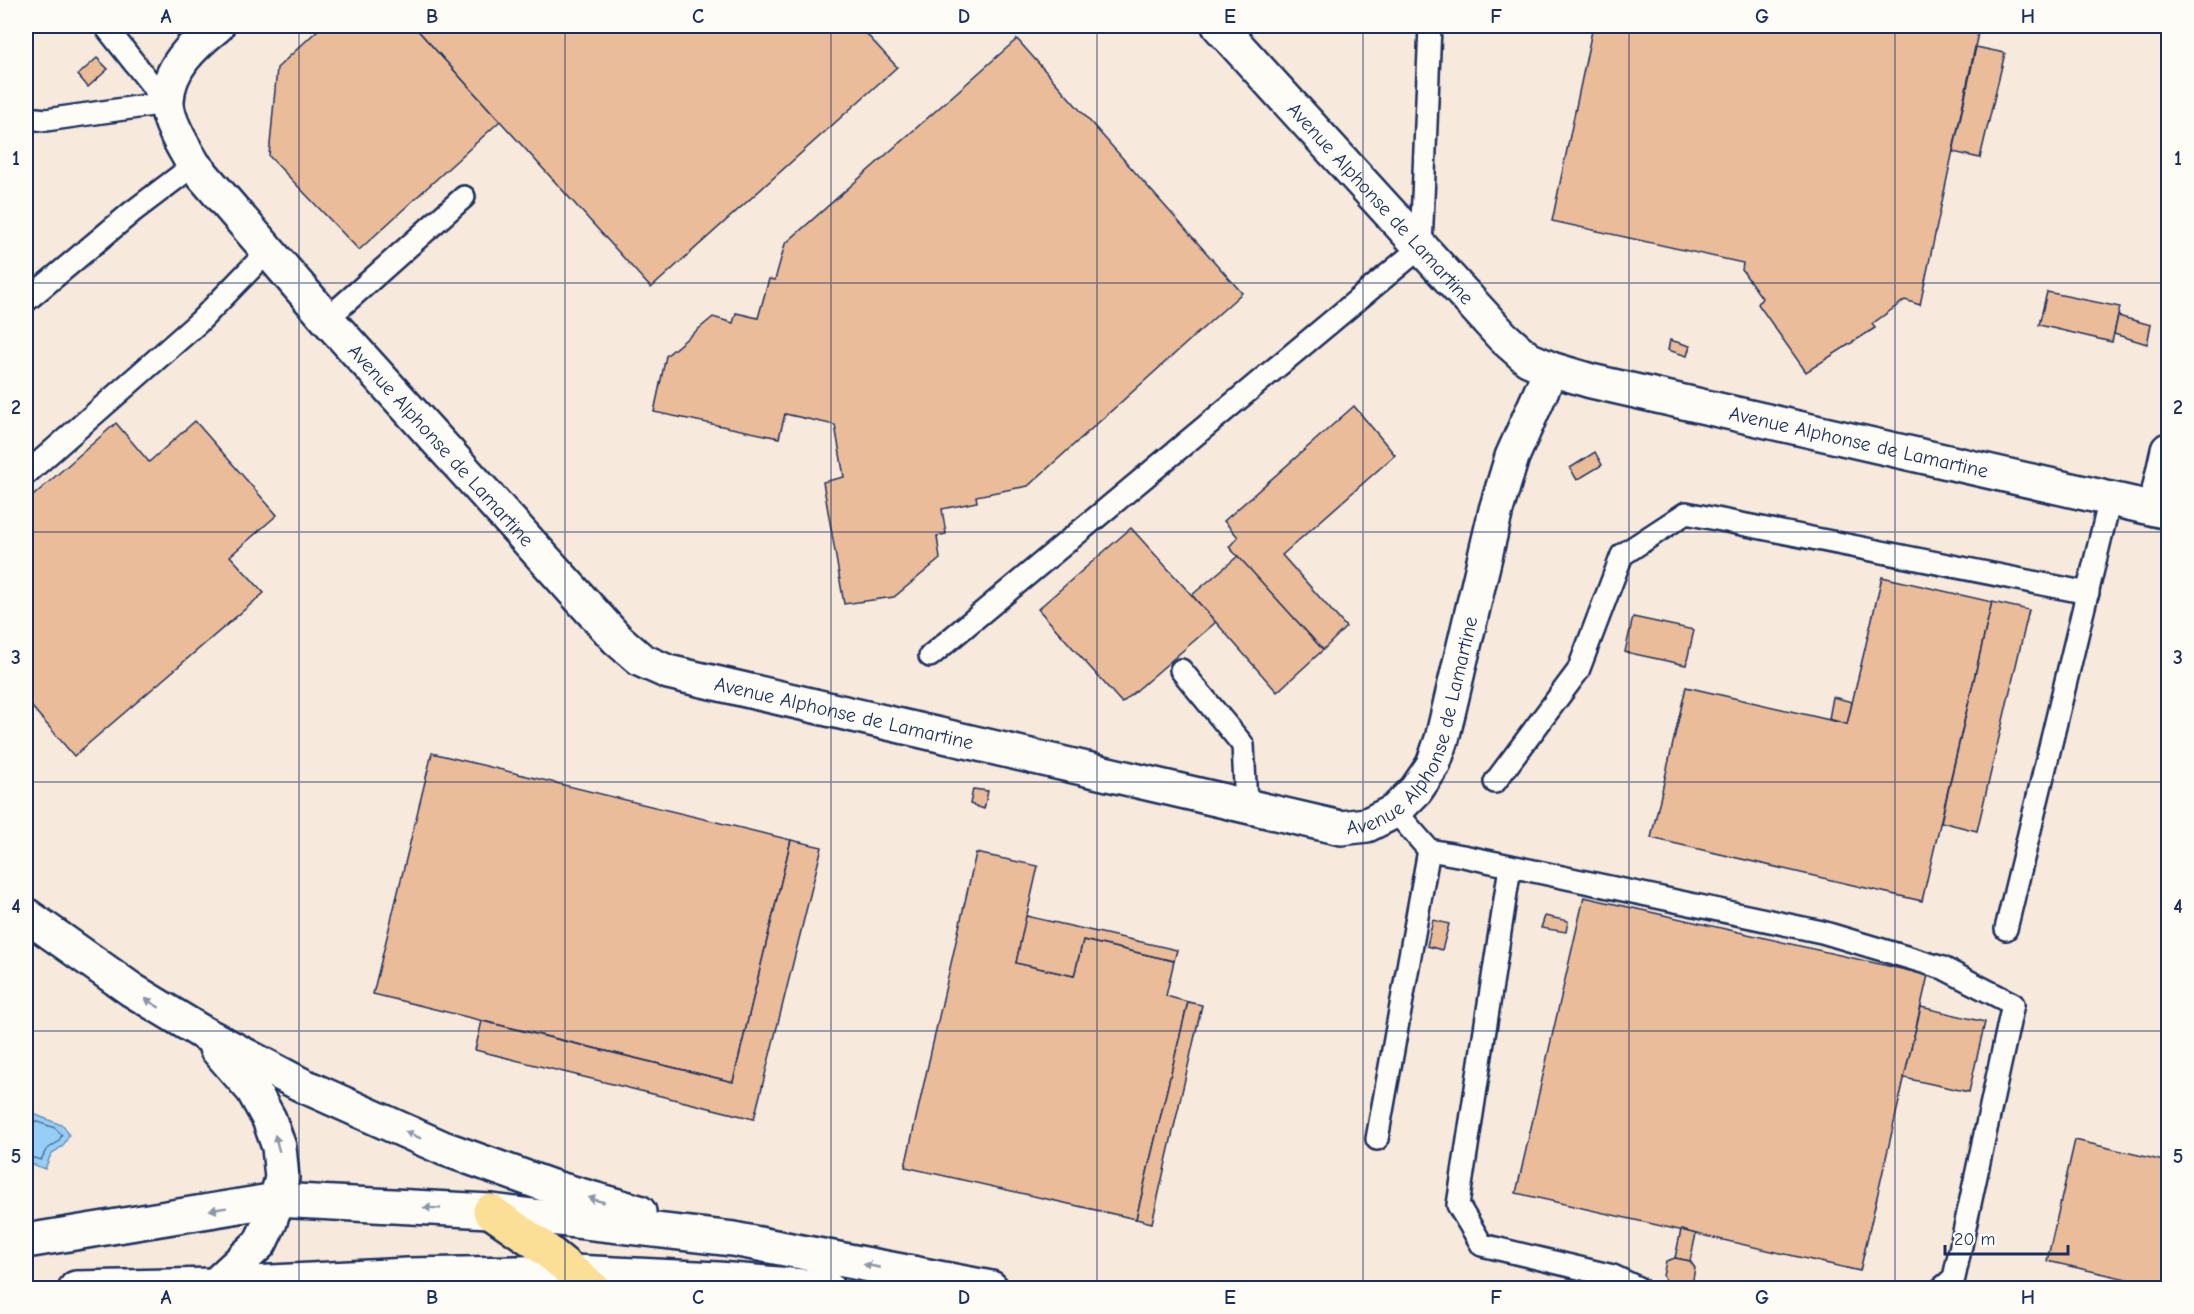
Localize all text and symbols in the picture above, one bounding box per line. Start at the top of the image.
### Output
text: A [160,5,172,28]
text: B [426,5,438,28]
text: C [692,5,704,28]
text: D [958,5,970,28]
text: E [1224,5,1236,28]
text: F [1490,5,1502,28]
text: G [1755,5,1769,28]
text: H [2021,5,2035,28]
street label: Avenue Alphonse de Lamartine [1283,98,1479,309]
text: 1 [12,147,20,170]
text: 1 [2174,147,2182,170]
street label: Avenue Alphonse de Lamartine [344,339,539,551]
text: 2 [11,396,21,419]
text: 2 [2173,396,2183,419]
street label: Avenue Alphonse de Lamartine [1727,401,1991,482]
street label: Avenue Alphonse de Lamartine [1345,614,1482,839]
text: 3 [11,646,21,669]
text: 3 [2173,646,2183,669]
street label: Avenue Alphonse de Lamartine [712,672,976,754]
text: 4 [11,895,21,918]
text: 4 [2173,895,2183,918]
one-way arrow [144,997,160,1008]
one-way arrow [403,1130,421,1140]
one-way arrow [271,1134,281,1152]
text: 5 [11,1145,21,1168]
text: 5 [2173,1145,2183,1168]
one-way arrow [587,1195,605,1204]
one-way arrow [422,1204,441,1213]
one-way arrow [208,1205,227,1214]
scale bar [1945,1218,2068,1256]
text: 20 m [1954,1229,1995,1250]
one-way arrow [862,1261,881,1270]
text: A [160,1286,172,1309]
text: B [426,1286,438,1309]
text: C [692,1286,704,1309]
text: D [958,1286,970,1309]
text: E [1224,1286,1236,1309]
text: F [1490,1286,1502,1309]
text: G [1755,1286,1769,1309]
text: H [2021,1286,2035,1309]

